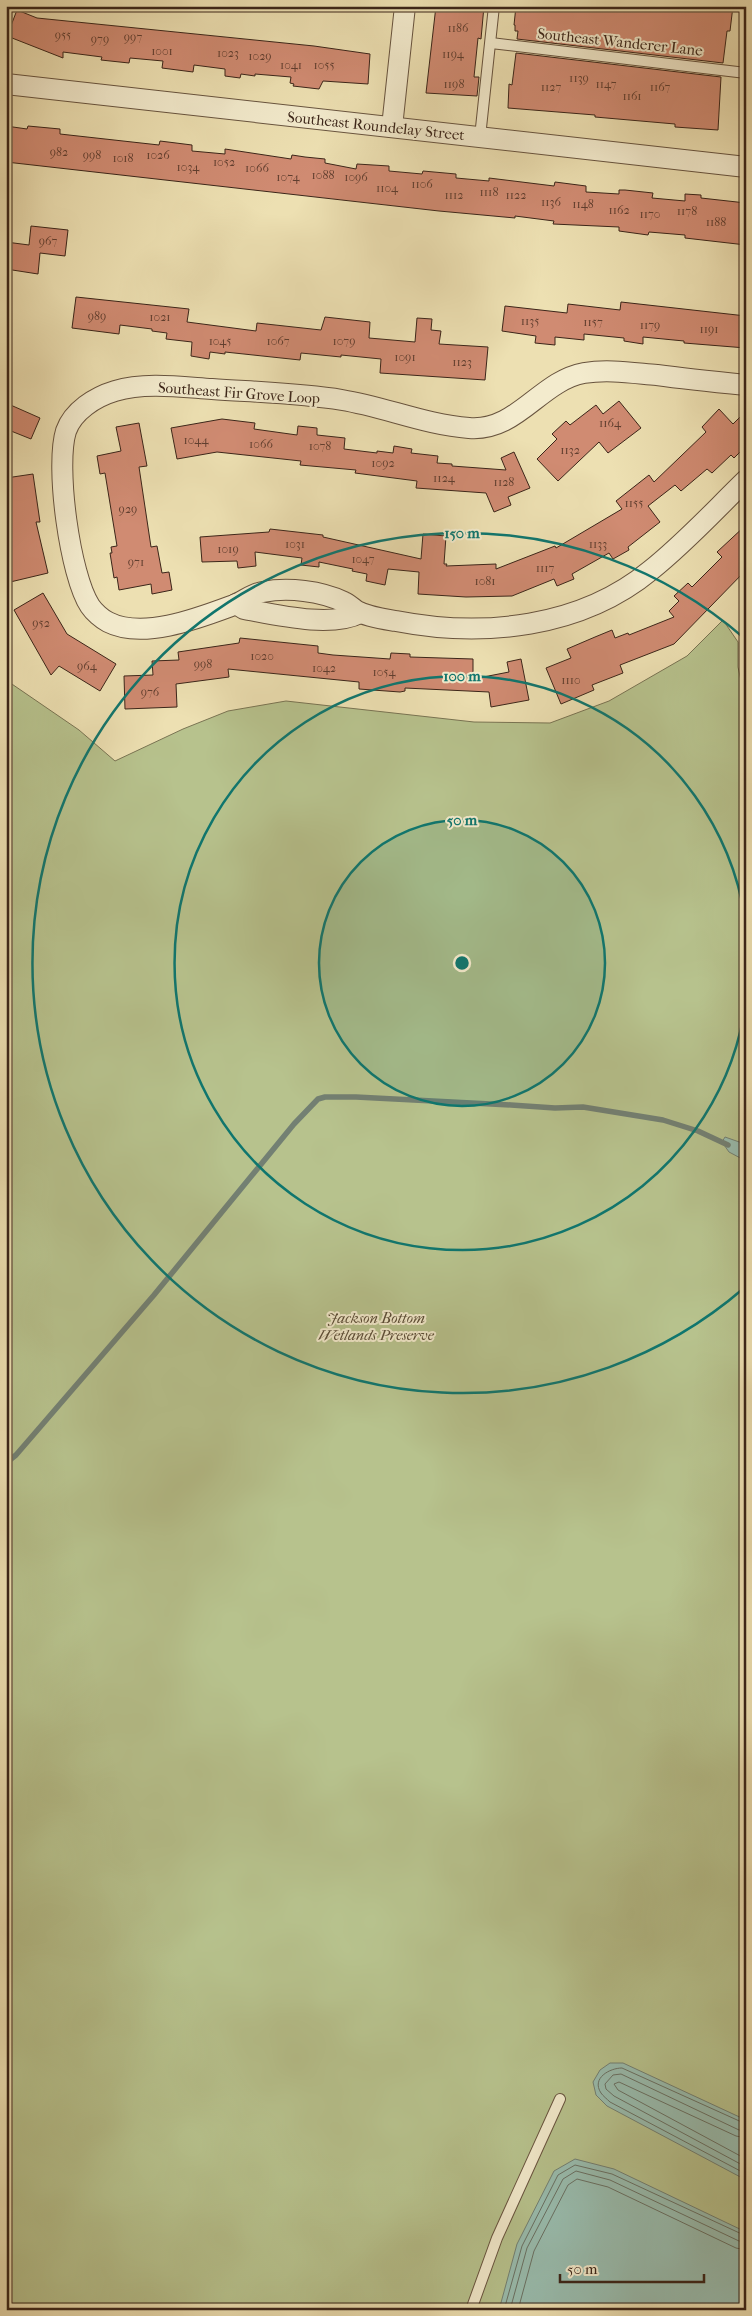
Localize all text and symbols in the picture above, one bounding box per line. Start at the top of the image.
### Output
house number: 1186 [447,21,469,35]
street label: Southeast Wanderer Lane [536,24,704,60]
house number: 955 [55,28,71,42]
house number: 997 [124,30,142,44]
house number: 979 [91,32,109,46]
house number: 1001 [151,44,173,58]
house number: 1023 [217,46,239,60]
house number: 1194 [442,47,465,61]
house number: 1029 [248,49,272,63]
house number: 1041 [280,58,302,72]
house number: 1055 [313,58,335,72]
house number: 1139 [569,71,589,85]
house number: 1198 [444,77,464,91]
house number: 1147 [595,77,617,91]
house number: 1127 [541,80,561,94]
house number: 1167 [650,80,671,94]
house number: 1161 [622,89,642,103]
street label: Southeast Roundelay Street [286,108,466,144]
house number: 982 [50,145,68,159]
house number: 998 [83,148,101,162]
house number: 1026 [146,148,170,162]
house number: 1018 [112,151,134,165]
house number: 1052 [213,155,235,169]
house number: 1034 [177,160,200,174]
house number: 1066 [245,161,269,175]
house number: 1088 [312,168,334,182]
house number: 1074 [276,170,301,184]
house number: 1096 [344,170,368,184]
house number: 1106 [411,177,433,191]
house number: 1104 [376,181,399,195]
house number: 1118 [480,185,498,199]
house number: 1112 [444,188,464,202]
house number: 1122 [506,188,526,202]
house number: 1136 [541,195,561,209]
house number: 1148 [572,197,594,211]
house number: 1162 [608,203,630,217]
house number: 1178 [677,204,697,218]
house number: 1170 [640,207,660,221]
house number: 1188 [706,215,726,229]
house number: 967 [39,234,57,248]
house number: 989 [88,309,106,323]
house number: 1021 [149,310,171,324]
house number: 1135 [521,314,539,328]
house number: 1157 [583,315,603,329]
house number: 1179 [640,318,660,332]
house number: 1191 [699,322,719,336]
house number: 1045 [209,334,231,348]
house number: 1067 [266,334,290,348]
house number: 1079 [333,334,355,348]
house number: 1091 [394,350,416,364]
house number: 1123 [452,355,472,369]
street label: Southeast Fir Grove Loop [157,378,321,408]
house number: 1164 [599,416,622,430]
house number: 1044 [184,433,209,447]
house number: 1066 [249,437,273,451]
house number: 1078 [309,439,331,453]
house number: 1132 [560,443,580,457]
house number: 1092 [371,456,395,470]
house number: 1124 [433,471,456,485]
house number: 1128 [494,475,514,489]
house number: 1155 [625,496,643,510]
house number: 929 [119,502,137,516]
text: 150 m [444,524,480,542]
house number: 1031 [285,537,305,551]
house number: 1133 [589,537,607,551]
house number: 1019 [217,542,239,556]
house number: 1047 [351,552,375,566]
house number: 971 [128,555,144,569]
house number: 1117 [536,561,555,575]
house number: 1081 [474,574,496,588]
house number: 952 [32,616,50,630]
house number: 1020 [250,649,274,663]
house number: 998 [194,657,212,671]
house number: 964 [77,659,98,673]
house number: 1042 [312,661,336,675]
house number: 1054 [372,665,396,679]
text: 100 m [443,667,481,685]
house number: 1110 [561,673,581,687]
house number: 976 [141,685,160,699]
text: 50 m [447,811,478,829]
centre of rings [453,954,471,972]
park label: Jackson Bottom Wetlands Preserve [318,1309,435,1344]
scale bar [560,2251,703,2283]
text: 50 m [567,2260,598,2278]

